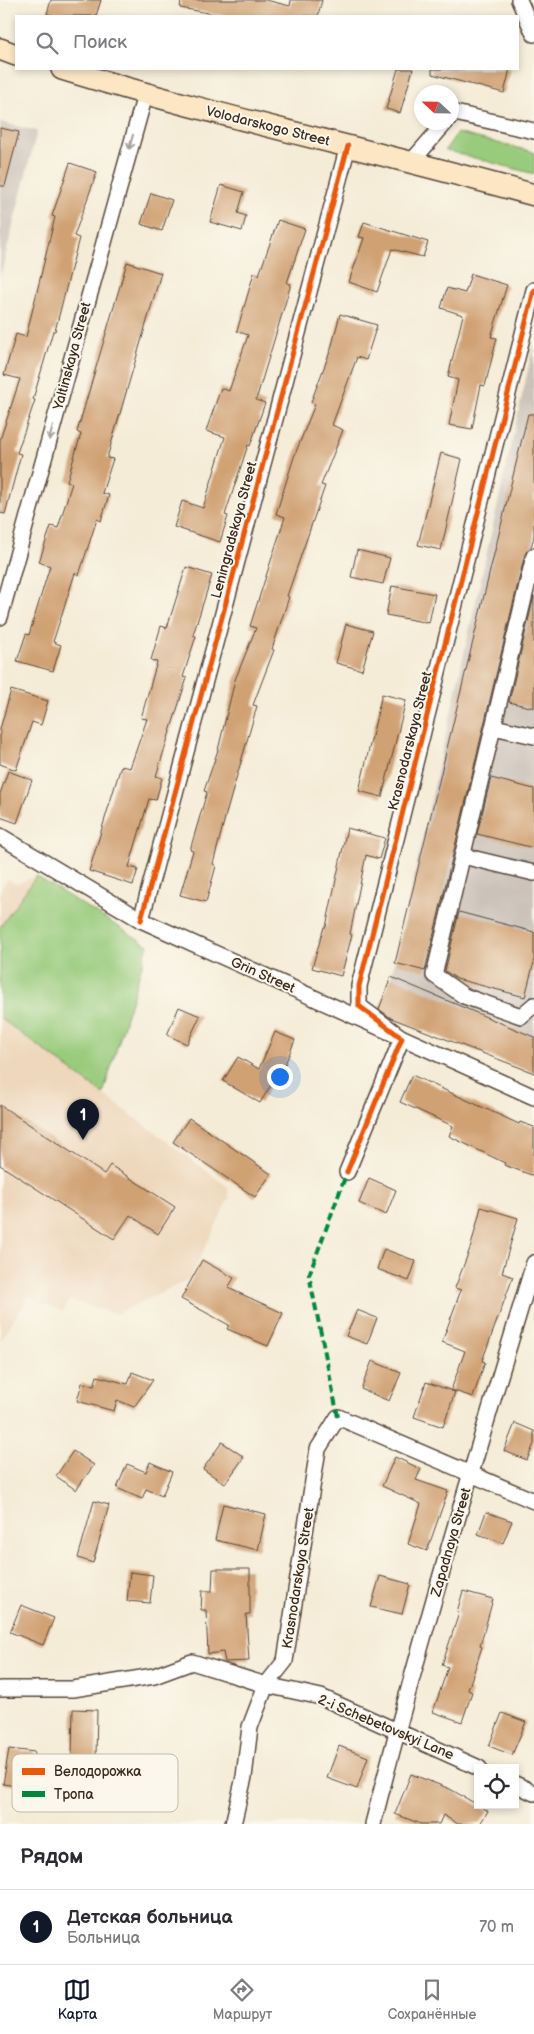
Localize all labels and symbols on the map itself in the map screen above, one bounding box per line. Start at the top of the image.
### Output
north arrow [414,85,459,130]
street label: Volodarskogo Street [204,102,332,150]
one-way arrow [126,133,136,149]
street label: Yaltinskaya Street [49,300,95,413]
one-way arrow [45,425,55,441]
street label: Leningradskaya Street [208,459,261,600]
street label: Krasnodarskaya Street [384,669,436,812]
street label: Grin Street [228,953,298,997]
your location [267,1064,293,1090]
pin: 1 [67,1099,99,1140]
street label: Zapadnaya Street [427,1485,475,1599]
street label: Krasnodarskaya Street [278,1505,318,1650]
street label: 2-i Schebetovskyi Lane [315,1691,457,1763]
legend [12,1754,178,1812]
text: Велодорожка [54,1763,142,1780]
text: Тропа [54,1786,94,1803]

